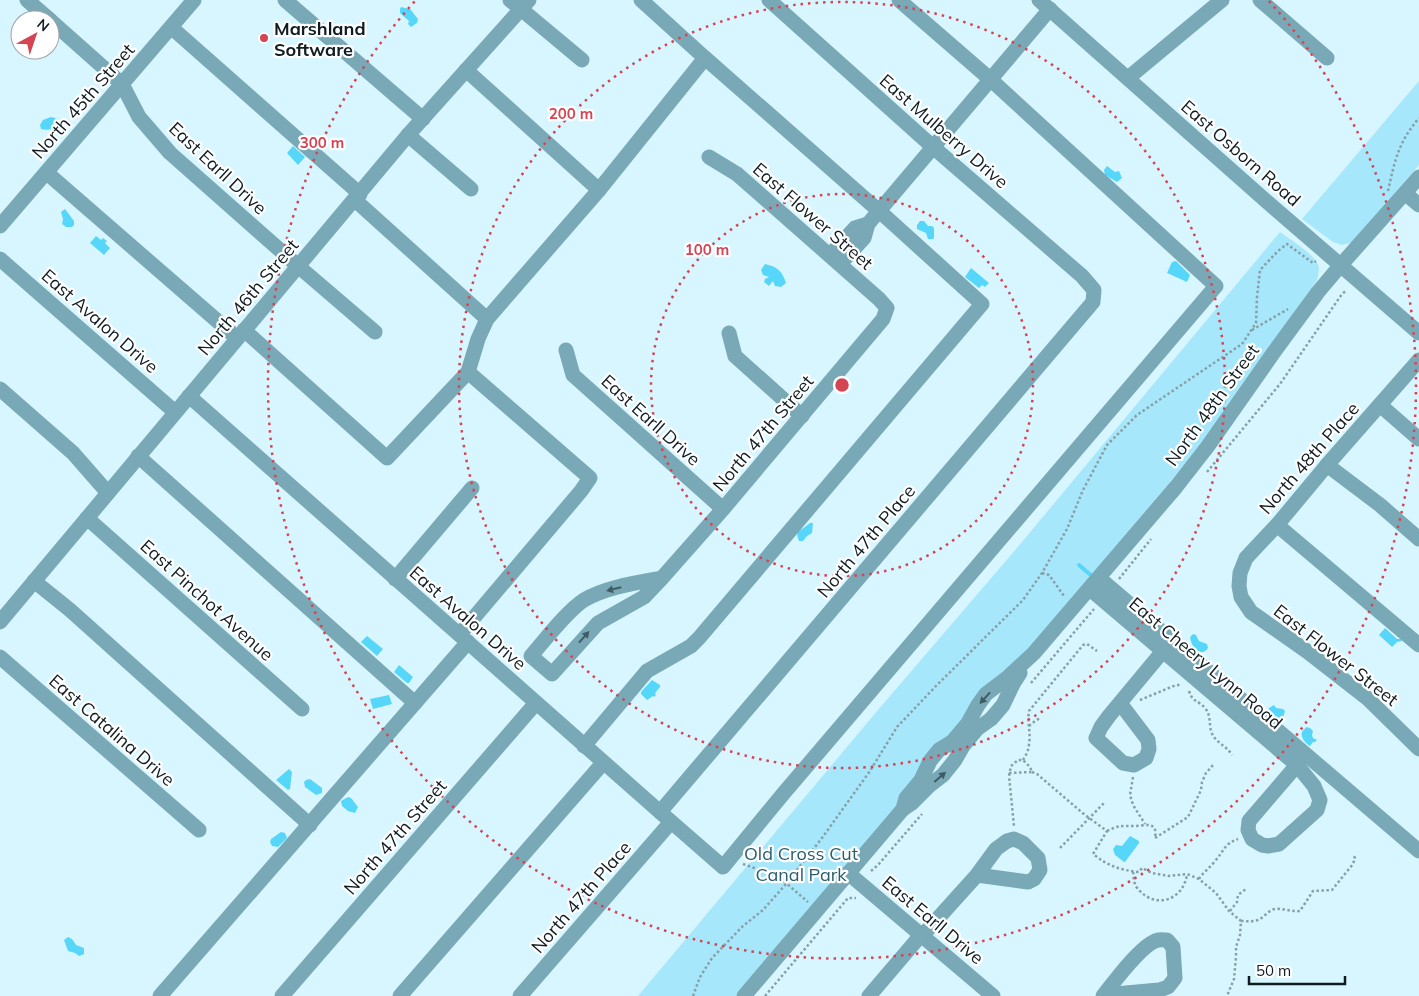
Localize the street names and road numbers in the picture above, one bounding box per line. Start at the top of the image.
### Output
street label: North 45th Street [27,39,139,163]
street label: East Mulberry Drive [875,69,1013,193]
street label: East Osborn Road [1177,95,1305,211]
street label: East Earll Drive [164,117,272,219]
street label: East Flower Street [748,157,878,275]
street label: North 46th Street [193,234,303,360]
street label: East Avalon Drive [37,264,163,378]
street label: North 48th Street [1160,340,1264,470]
street label: East Earll Drive [597,369,705,471]
street label: North 47th Street [708,370,818,496]
street label: North 48th Place [1254,397,1364,519]
street label: North 47th Place [812,480,920,602]
street label: East Pinchot Avenue [136,534,278,666]
street label: East Avalon Drive [405,561,531,675]
street label: East Cheery Lynn Road [1125,592,1287,734]
street label: East Flower Street [1269,599,1403,711]
street label: East Catalina Drive [44,669,180,791]
street label: North 47th Street [339,775,451,899]
street label: North 47th Place [526,836,636,958]
street label: East Earll Drive [877,871,989,969]

